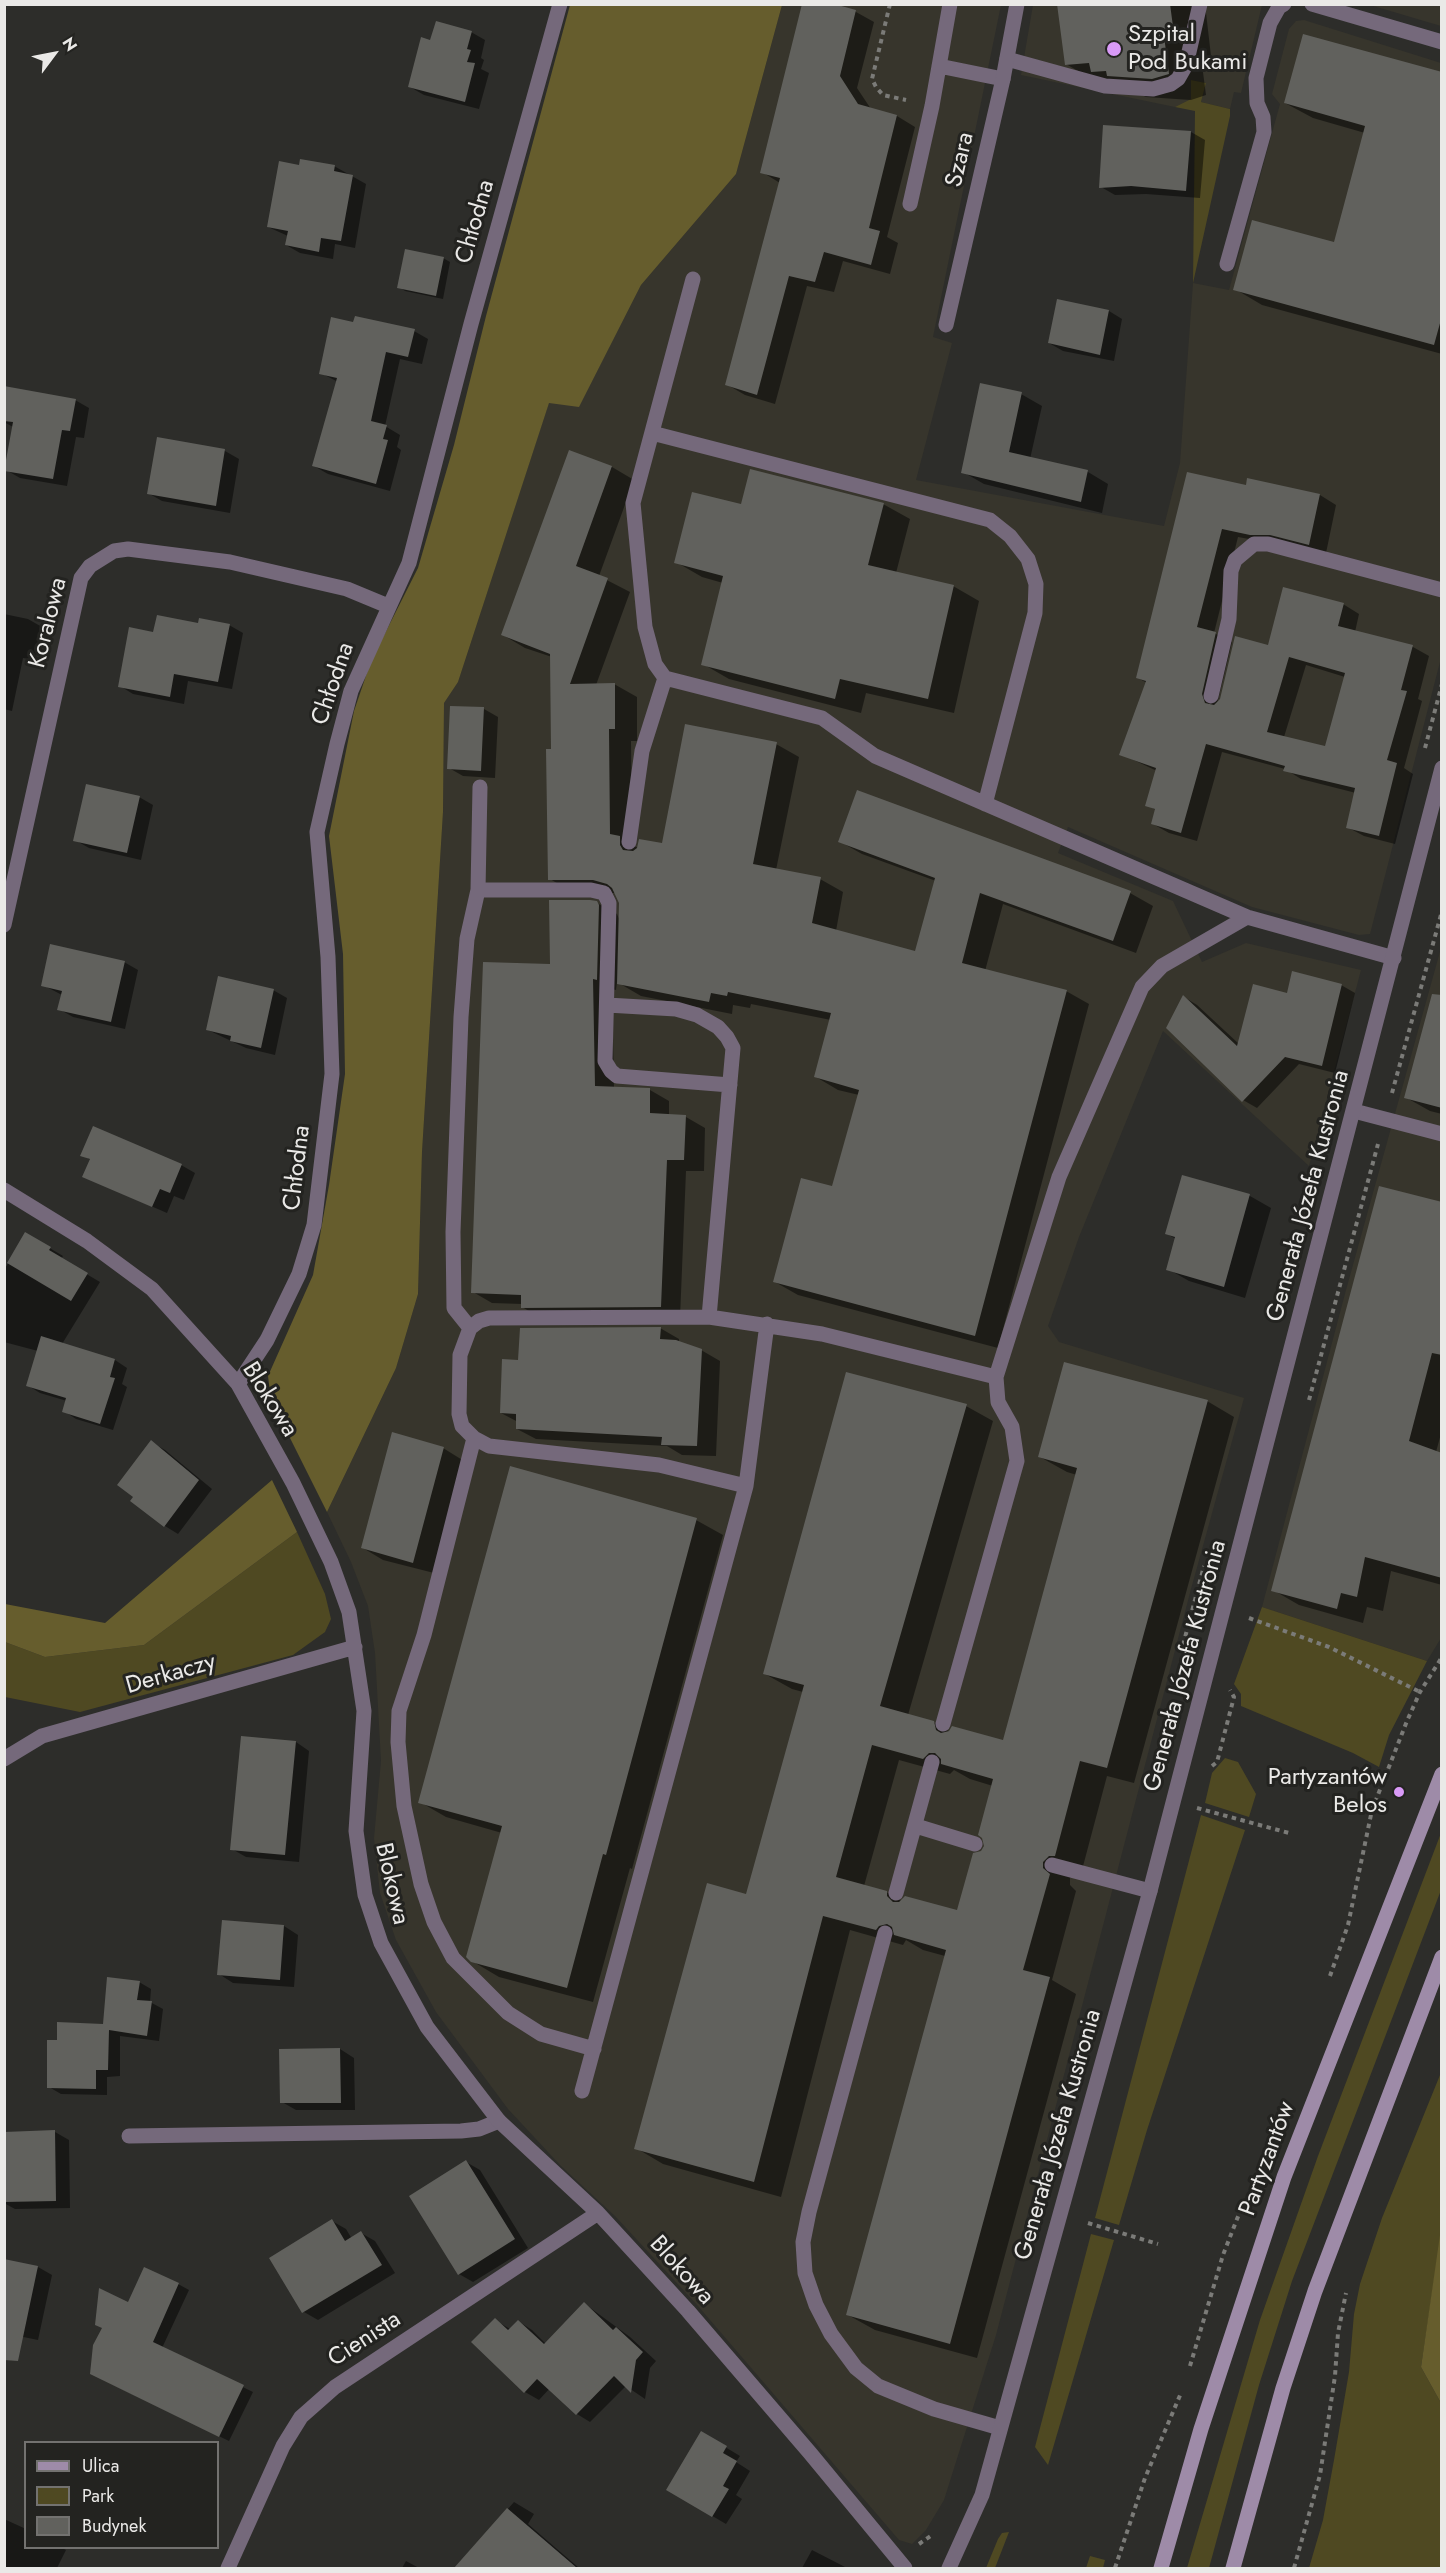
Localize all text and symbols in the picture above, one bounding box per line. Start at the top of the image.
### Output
place label: Szpital Pod Bukami [1128,21,1247,77]
north arrow [24,24,84,84]
text: N [57,33,83,56]
marker: Szpital Pod Bukami [1105,40,1123,58]
street label: Szara [941,130,981,190]
street label: Chłodna [450,177,502,267]
street label: Koralowa [24,575,74,671]
street label: Chłodna [306,639,362,729]
street label: Generała Józefa Kustronia [1262,1067,1356,1325]
street label: Chłodna [278,1124,318,1212]
street label: Blokowa [235,1357,303,1443]
street label: Generała Józefa Kustronia [1139,1537,1233,1795]
street label: Derkaczy [123,1648,219,1702]
place label: Partyzantów Belos [1268,1764,1387,1820]
marker: Partyzantów Belos [1392,1785,1406,1799]
street label: Blokowa [368,1840,414,1928]
street label: Generała Józefa Kustronia [1009,2006,1109,2264]
street label: Partyzantów [1234,2098,1302,2220]
street label: Blokowa [643,2231,719,2311]
street label: Cienista [323,2306,407,2374]
legend [24,2441,219,2549]
text: Ulica [82,2453,119,2479]
text: Park [82,2483,114,2509]
text: Budynek [82,2513,146,2539]

